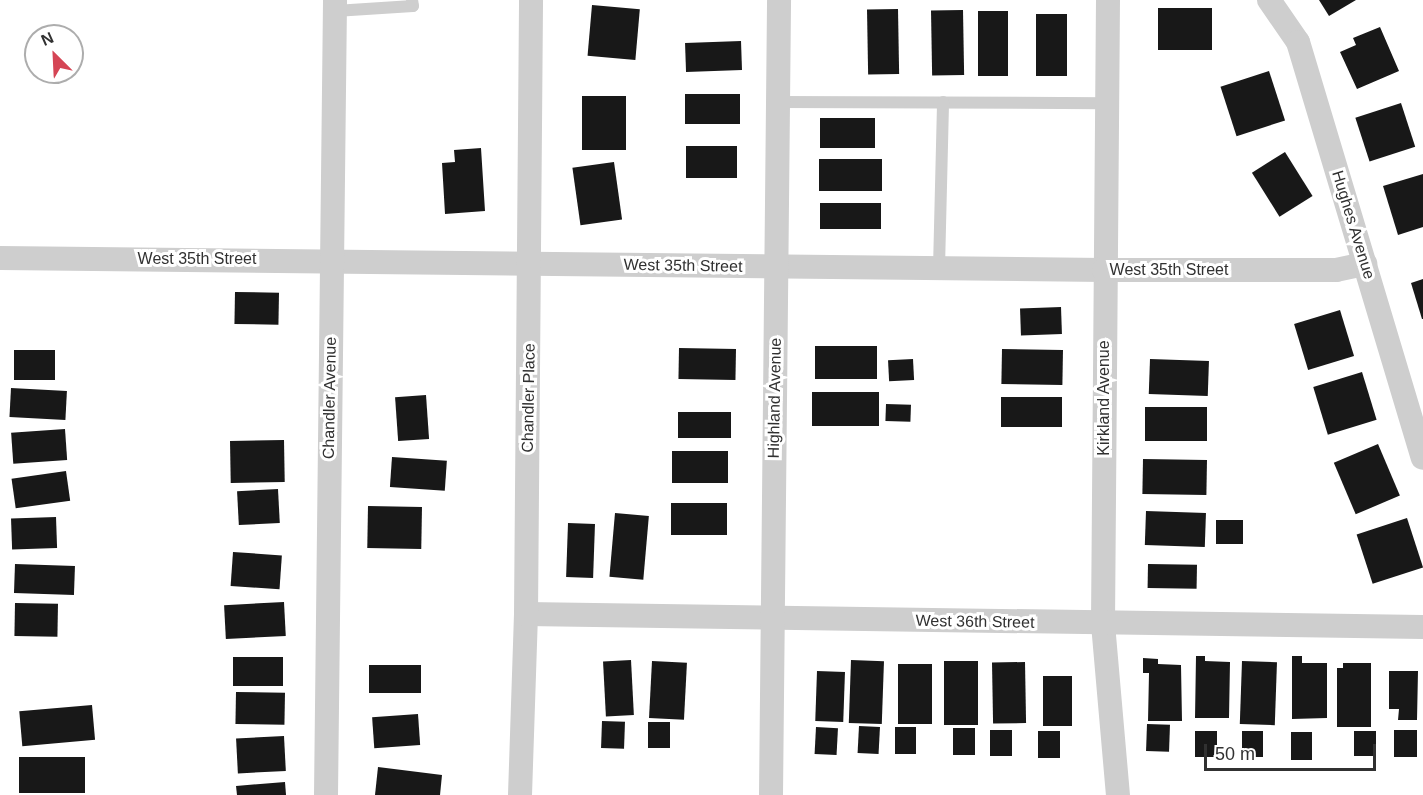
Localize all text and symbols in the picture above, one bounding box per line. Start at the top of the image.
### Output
north arrow [24,24,84,84]
text: N [39,29,56,49]
street label: Hughes Avenue [1327,168,1379,282]
street label: West 35th Street [138,249,256,269]
street label: West 35th Street [623,255,743,277]
street label: West 35th Street [1110,260,1228,280]
street label: Chandler Avenue [319,336,341,460]
street label: Highland Avenue [764,337,786,459]
street label: Kirkland Avenue [1094,340,1114,456]
street label: Chandler Place [518,343,540,453]
street label: West 36th Street [915,611,1035,633]
scale bar [1207,732,1380,770]
text: 50 m [1215,744,1255,764]

